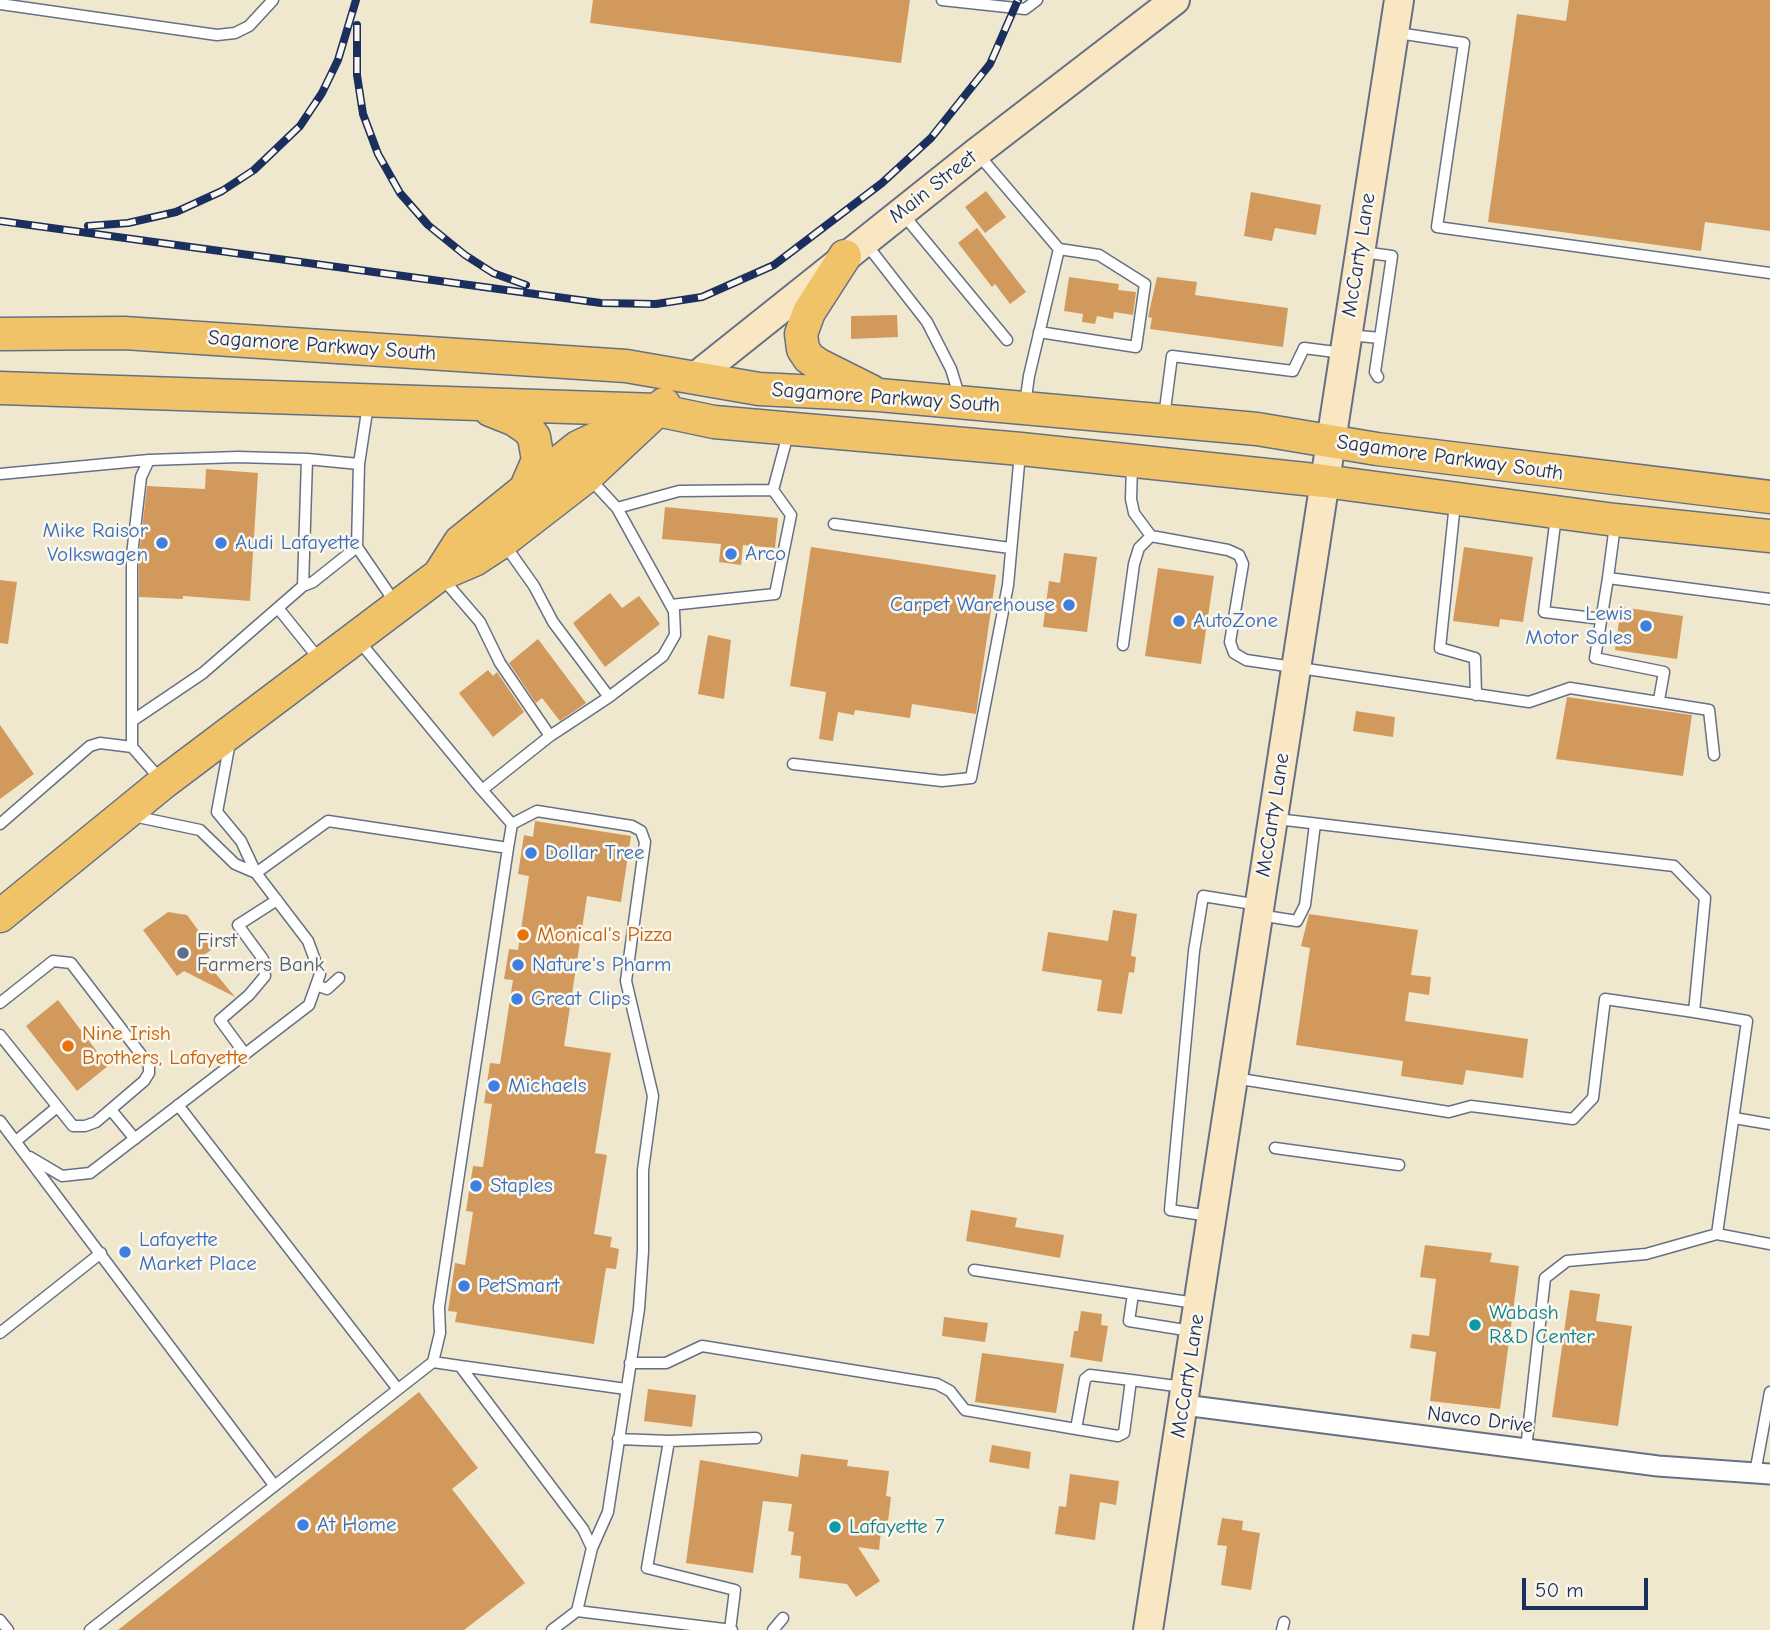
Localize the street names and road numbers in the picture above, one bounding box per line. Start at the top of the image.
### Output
street label: Main Street [884,145,982,229]
street label: McCarty Lane [1337,191,1381,319]
street label: Sagamore Parkway South [207,325,437,367]
street label: Sagamore Parkway South [771,377,1001,419]
street label: Sagamore Parkway South [1335,430,1565,486]
street label: McCarty Lane [1251,751,1295,879]
street label: McCarty Lane [1166,1312,1210,1440]
street label: Navco Drive [1426,1401,1534,1439]

